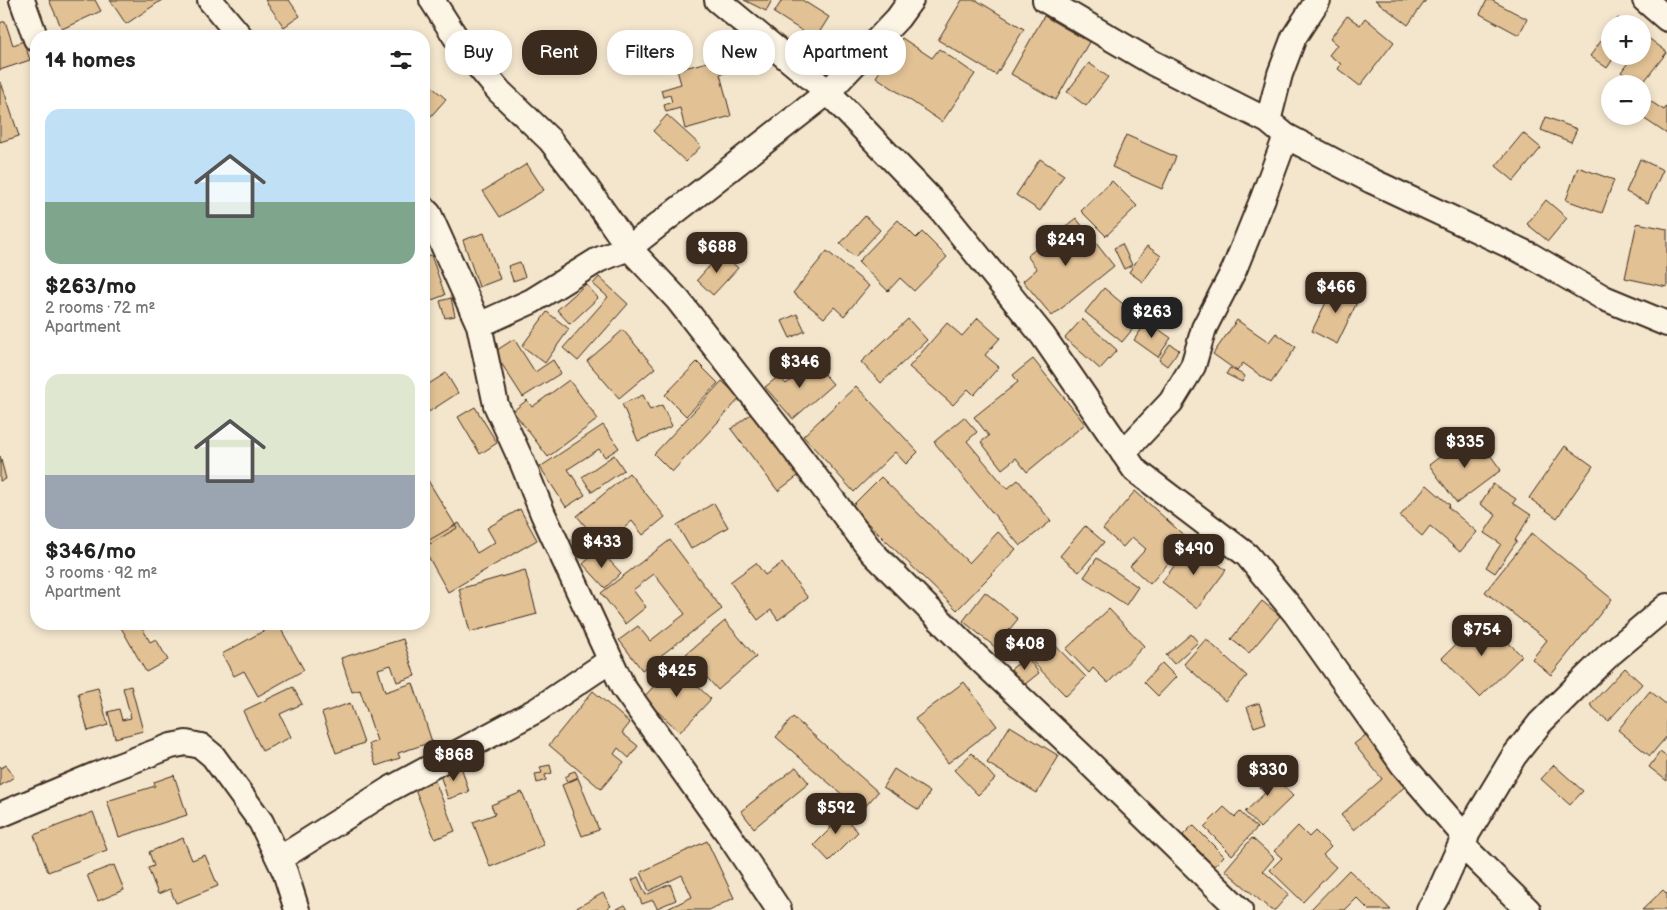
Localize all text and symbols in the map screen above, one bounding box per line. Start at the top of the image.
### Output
map controls [1601,15,1651,125]
button: + [1601,15,1651,65]
chip: Buy [445,30,512,75]
chip: Rent [522,30,597,75]
chip: Filters [607,30,693,75]
chip: New [703,30,775,75]
chip: Apartment [785,30,906,75]
icon: filters [387,46,415,74]
text: 14 homes [45,48,136,73]
button: − [1601,75,1651,125]
icon: home [185,141,275,231]
pin: $249 [1036,224,1096,267]
text: $249 [1047,231,1085,250]
pin: $688 [687,232,747,274]
text: $688 [697,238,737,257]
pin: $466 [1306,272,1366,314]
text: $263/mo [45,274,136,299]
text: $466 [1316,278,1356,297]
pin: $263 [1122,296,1182,339]
text: 2 rooms · 72 m² [45,299,155,318]
text: $263 [1132,303,1172,322]
text: Apartment [45,318,121,337]
pin: $346 [770,346,830,389]
text: $346 [780,353,820,372]
icon: home [185,406,275,496]
pin: $335 [1435,426,1495,469]
text: $335 [1446,433,1484,452]
pin: $433 [572,526,632,569]
text: $433 [583,533,621,552]
pin: $490 [1164,534,1224,576]
text: $346/mo [45,539,136,564]
text: $490 [1174,540,1214,559]
text: 3 rooms · 92 m² [45,564,158,583]
text: Apartment [45,583,121,602]
pin: $754 [1452,614,1512,657]
text: $754 [1463,621,1501,640]
pin: $408 [995,628,1055,671]
text: $408 [1005,635,1045,654]
pin: $425 [647,656,707,698]
text: $425 [658,662,696,681]
pin: $868 [424,740,484,782]
text: $868 [434,746,474,765]
pin: $330 [1238,754,1298,797]
text: $330 [1248,761,1288,780]
pin: $592 [806,792,866,835]
text: $592 [817,799,855,818]

